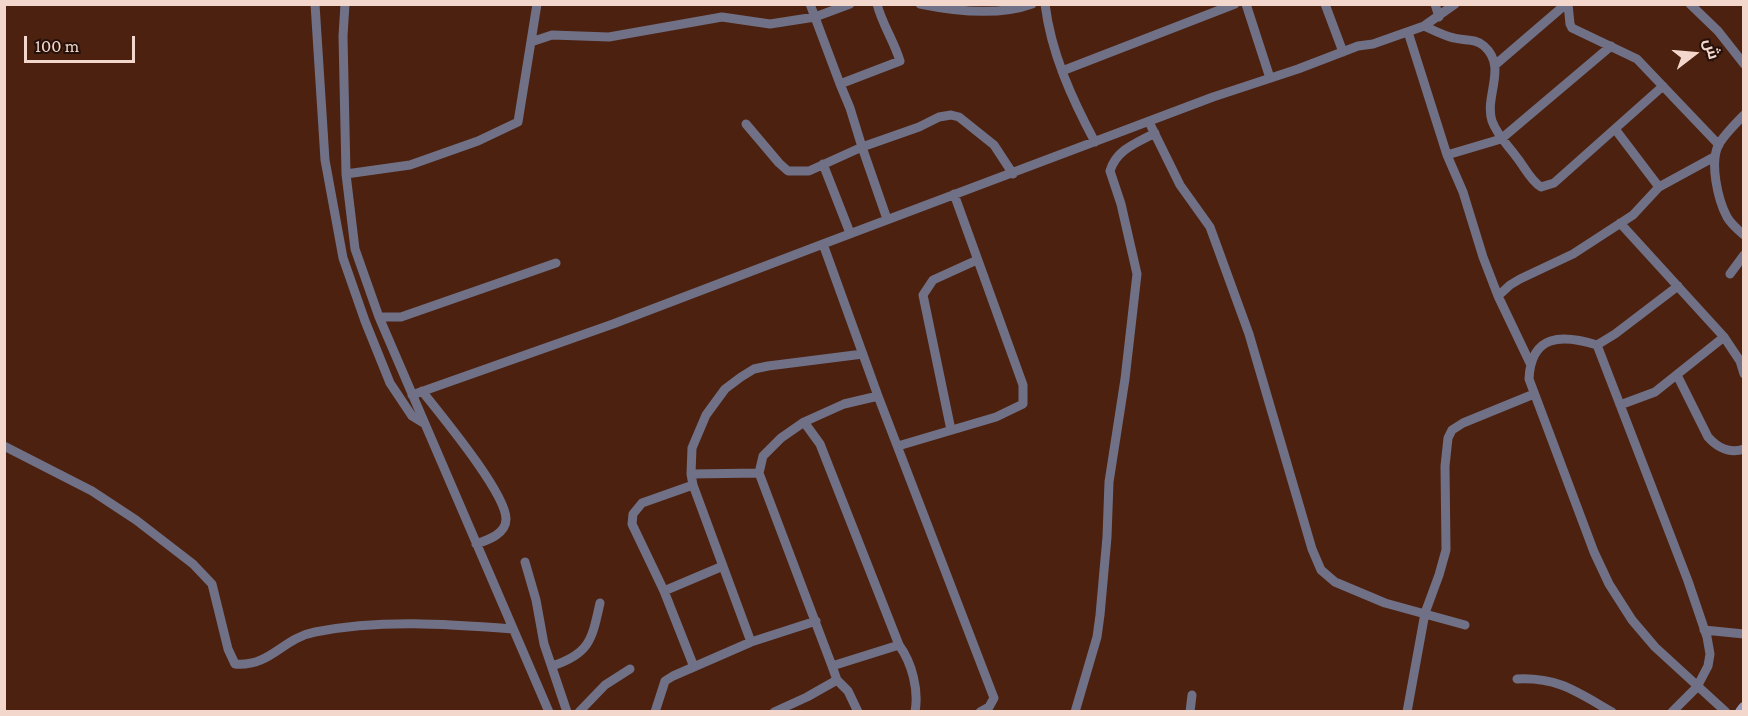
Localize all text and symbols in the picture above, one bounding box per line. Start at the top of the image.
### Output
scale bar [27,24,138,62]
north arrow [1664,24,1724,84]
text: 100 m [35,36,79,56]
text: ش [1701,37,1723,61]

